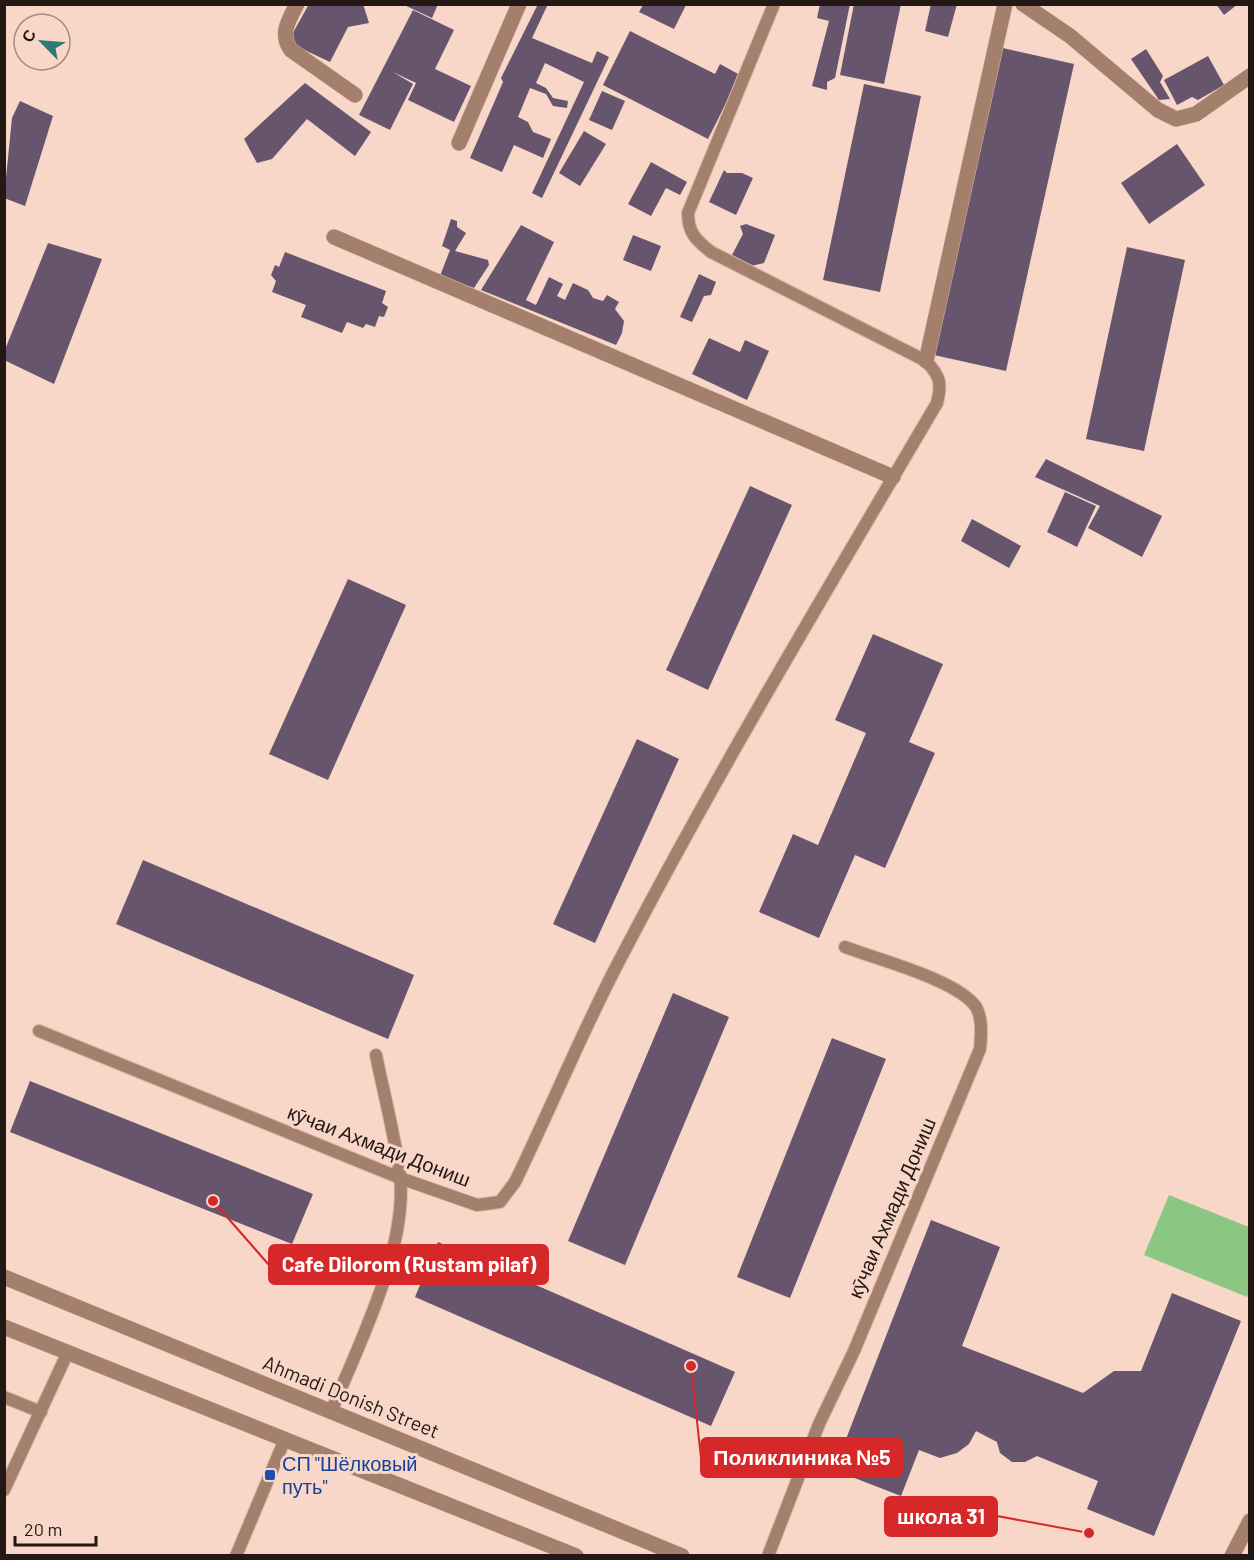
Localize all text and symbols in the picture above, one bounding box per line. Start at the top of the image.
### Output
north arrow [12,12,72,72]
text: С [17,26,39,45]
street label: кӯчаи Ахмади Дониш [285,1099,474,1191]
street label: кӯчаи Ахмади Дониш [842,1114,940,1301]
callout: Cafe Dilorom (Rustam pilaf) [269,1245,548,1284]
text: Cafe Dilorom (Rustam pilaf) [282,1251,537,1276]
street label: Ahmadi Donish Street [260,1350,443,1442]
callout: Поликлиника №5 [701,1438,902,1477]
text: Поликлиника №5 [713,1444,891,1469]
place label: СП "Шёлковый путь" [282,1451,417,1498]
marker: СП "Шёлковый путь" [263,1468,277,1482]
callout: школа 31 [885,1497,997,1536]
text: школа 31 [897,1503,985,1528]
scale bar [15,1509,96,1547]
text: 20 m [24,1518,62,1540]

